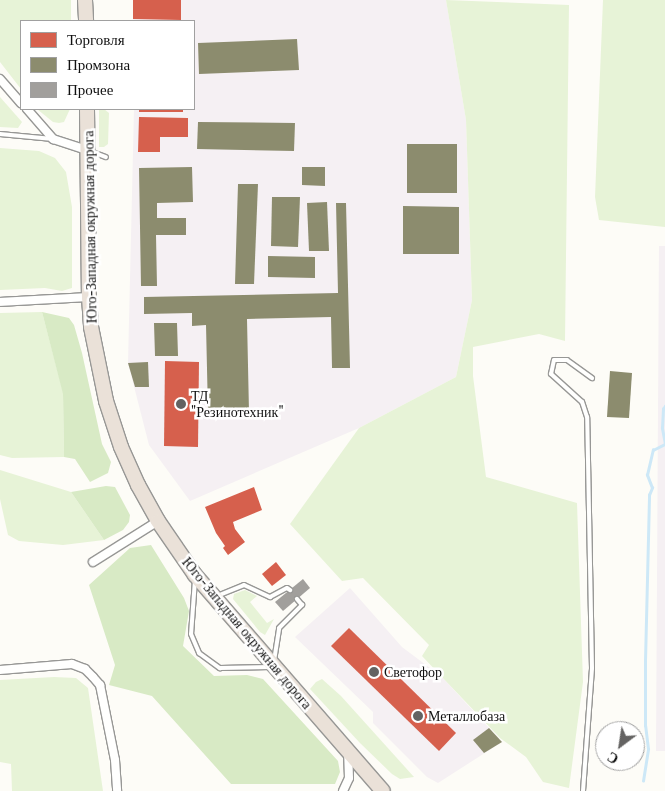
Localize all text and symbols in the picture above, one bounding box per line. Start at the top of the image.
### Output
legend [20,20,195,110]
text: Торговля [67,30,125,49]
text: Промзона [67,55,130,74]
text: Прочее [67,80,113,99]
street label: Юго-Западная окружная дорога [80,131,100,323]
place label: ТД "Резинотехник" [191,388,284,421]
marker: ТД "Резинотехник" [175,398,187,410]
street label: Юго-Западная окружная дорога [179,554,315,712]
place label: Светофор [384,664,442,680]
marker: Светофор [368,666,380,678]
place label: Металлобаза [428,708,505,724]
marker: Металлобаза [412,710,424,722]
north arrow [595,721,645,771]
text: С [604,748,622,768]

